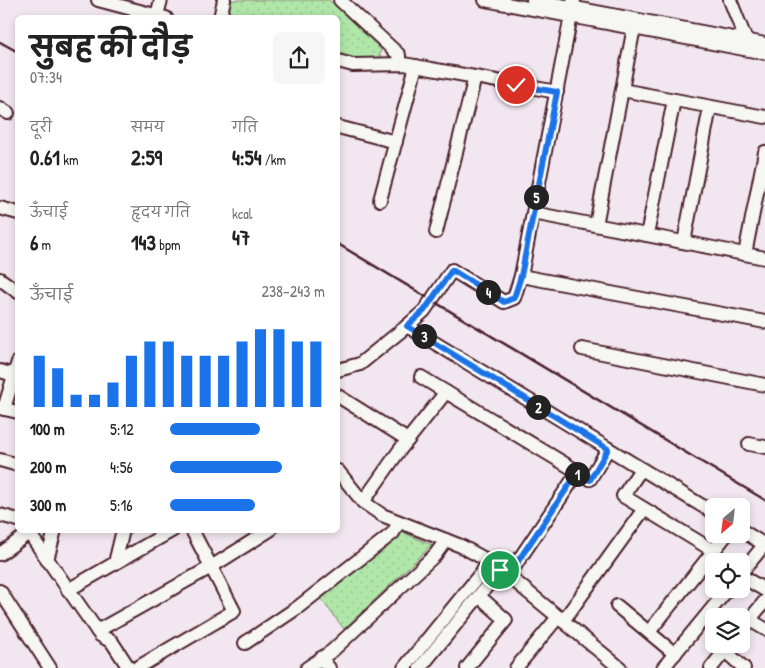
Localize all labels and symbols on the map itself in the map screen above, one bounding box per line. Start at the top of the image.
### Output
pin [495,64,537,106]
pin: 5 [524,184,548,210]
pin: 4 [476,280,500,304]
pin: 3 [412,324,436,348]
pin: 2 [526,394,550,420]
pin: 1 [564,462,590,486]
north arrow [705,498,750,542]
pin [479,549,521,591]

